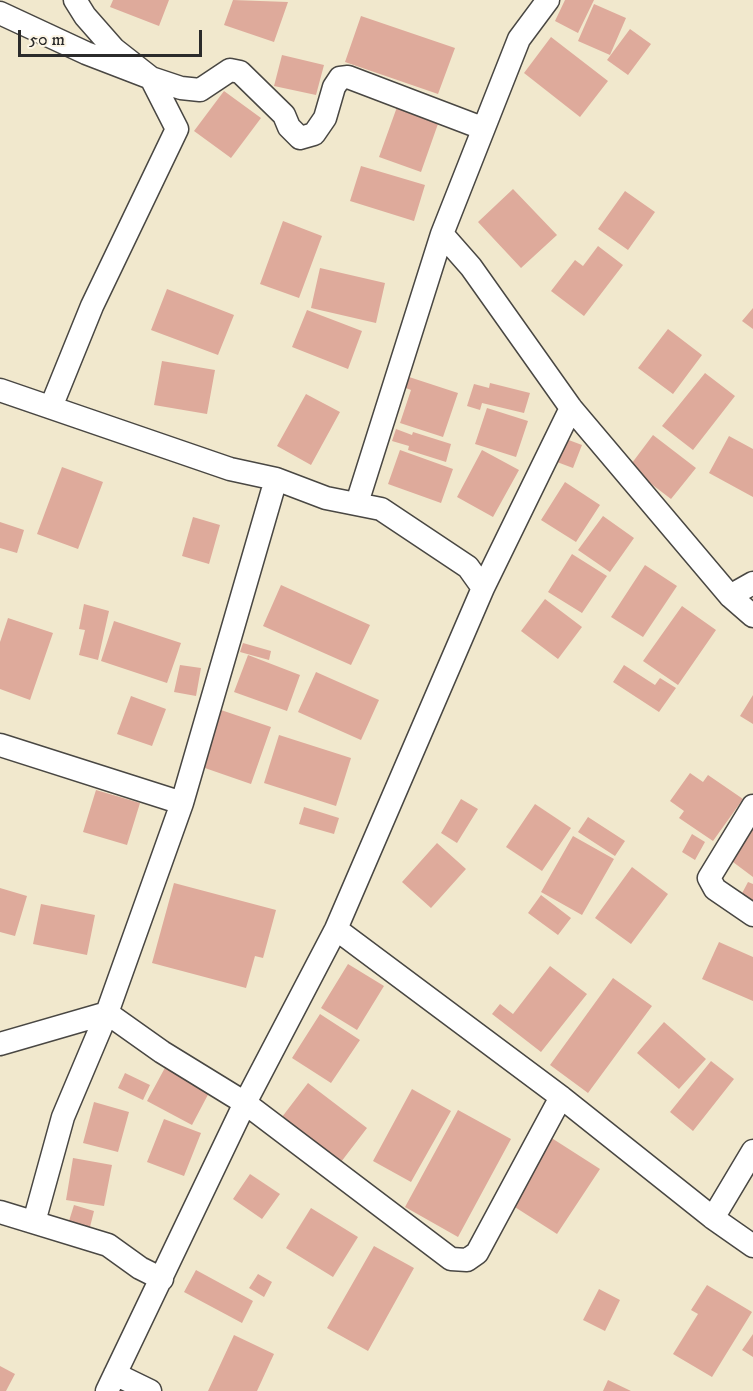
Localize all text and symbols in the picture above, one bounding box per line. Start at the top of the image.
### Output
scale bar [21,18,206,56]
text: 50 m [29,29,65,51]

